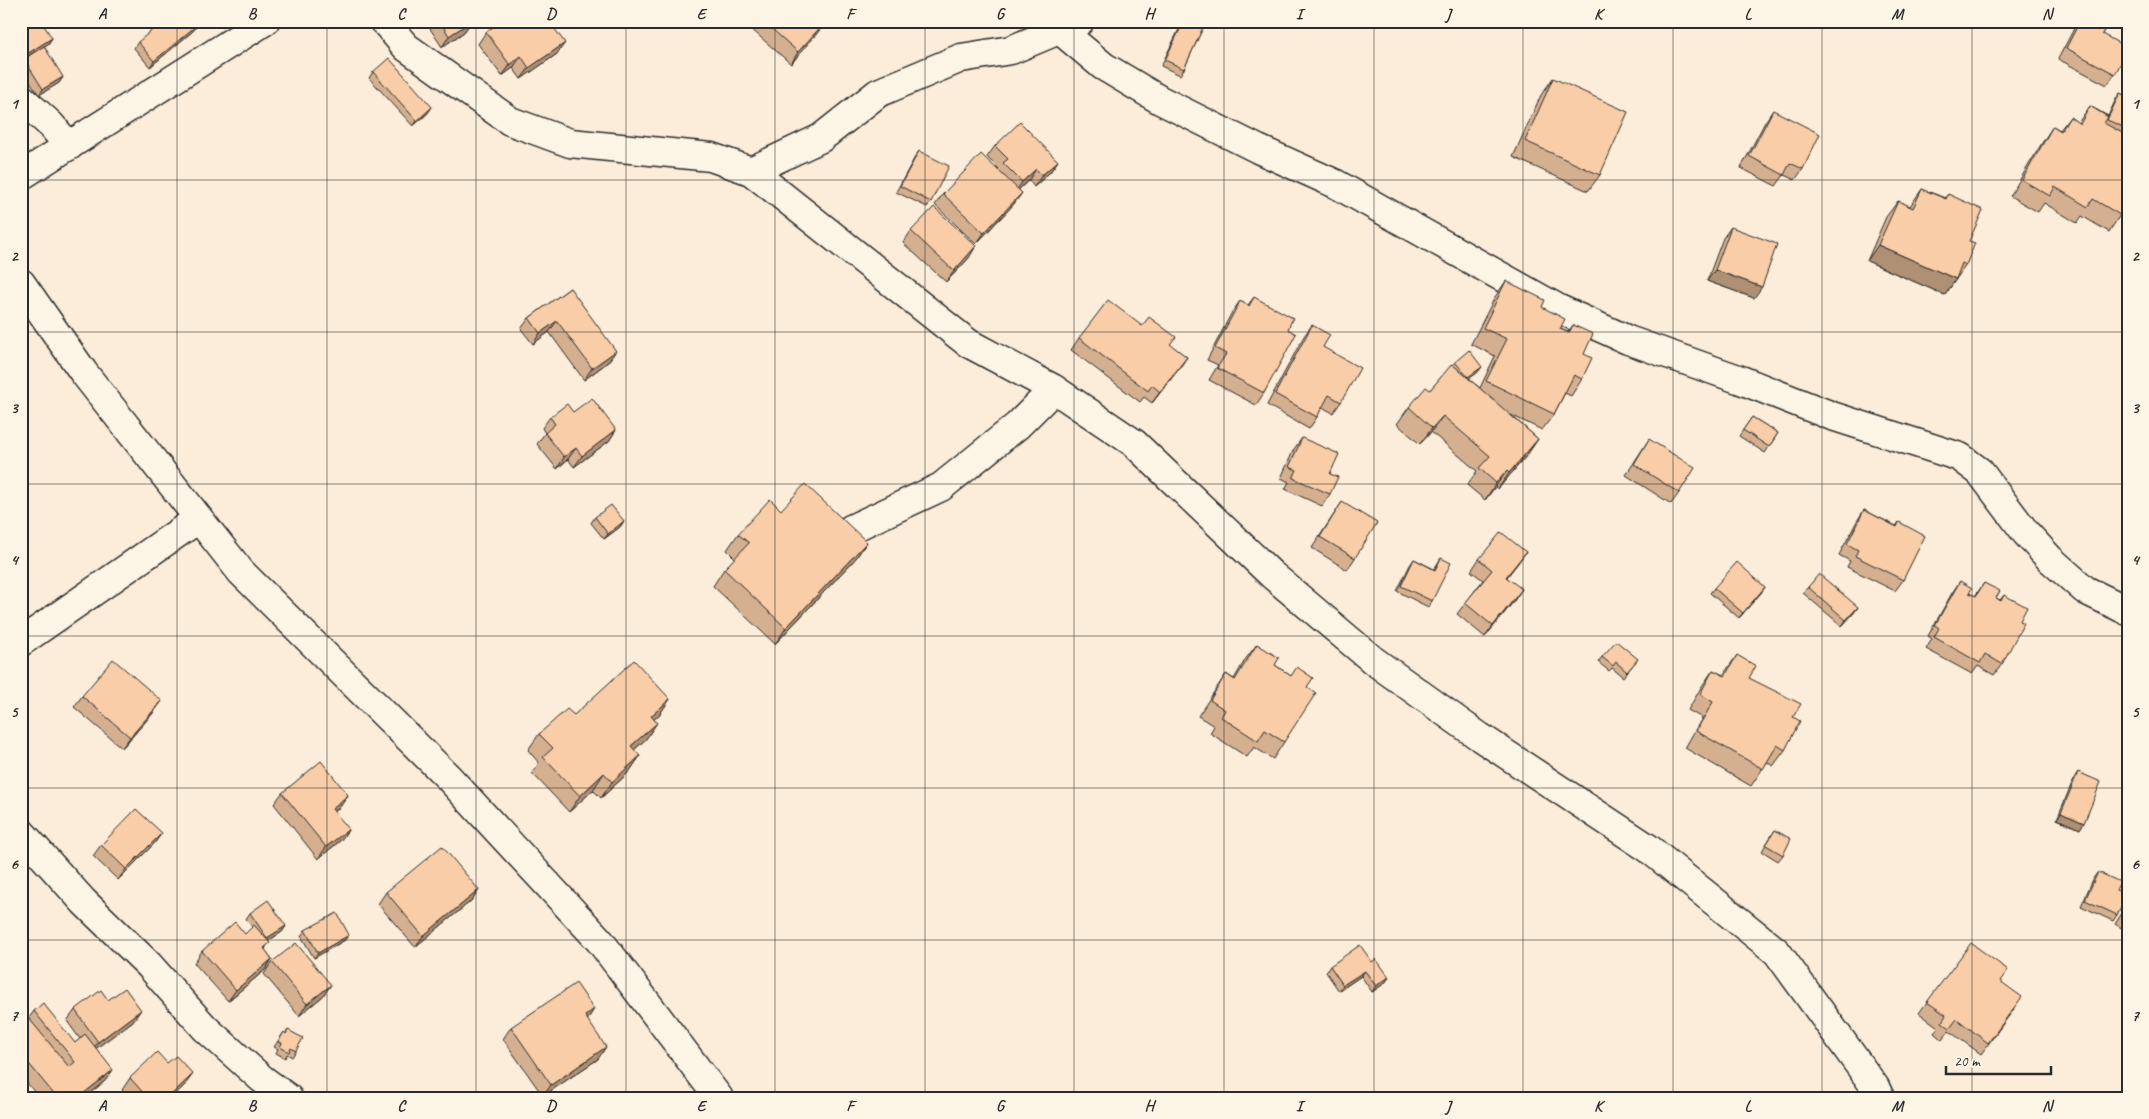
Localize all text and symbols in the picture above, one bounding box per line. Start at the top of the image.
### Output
text: A [98,4,108,24]
text: B [248,4,258,24]
text: C [397,4,407,24]
text: D [546,4,557,24]
text: E [697,4,708,24]
text: F [846,4,857,24]
text: G [996,4,1006,24]
text: H [1144,4,1156,24]
text: I [1296,4,1306,24]
text: J [1444,4,1453,24]
text: K [1594,4,1606,24]
text: L [1745,4,1753,24]
text: M [1891,4,1905,24]
text: N [2042,4,2055,24]
text: 1 [10,94,19,114]
text: 1 [2131,94,2140,114]
text: 2 [10,246,19,266]
text: 2 [2131,246,2140,266]
text: 3 [10,398,19,418]
text: 3 [2131,398,2140,418]
text: 4 [10,550,19,570]
text: 4 [2131,550,2140,570]
text: 5 [11,702,20,722]
text: 5 [2132,702,2141,722]
text: 6 [10,854,19,874]
text: 6 [2131,854,2140,874]
text: 7 [10,1006,19,1026]
text: 7 [2131,1006,2140,1026]
scale bar [1946,1044,2052,1076]
text: 20 m [1954,1052,1981,1071]
text: A [98,1096,108,1116]
text: B [248,1096,258,1116]
text: C [397,1096,407,1116]
text: D [546,1096,557,1116]
text: E [697,1096,708,1116]
text: F [846,1096,857,1116]
text: G [996,1096,1006,1116]
text: H [1144,1096,1156,1116]
text: I [1296,1096,1306,1116]
text: J [1444,1096,1453,1116]
text: K [1594,1096,1606,1116]
text: L [1745,1096,1753,1116]
text: M [1891,1096,1905,1116]
text: N [2042,1096,2055,1116]

